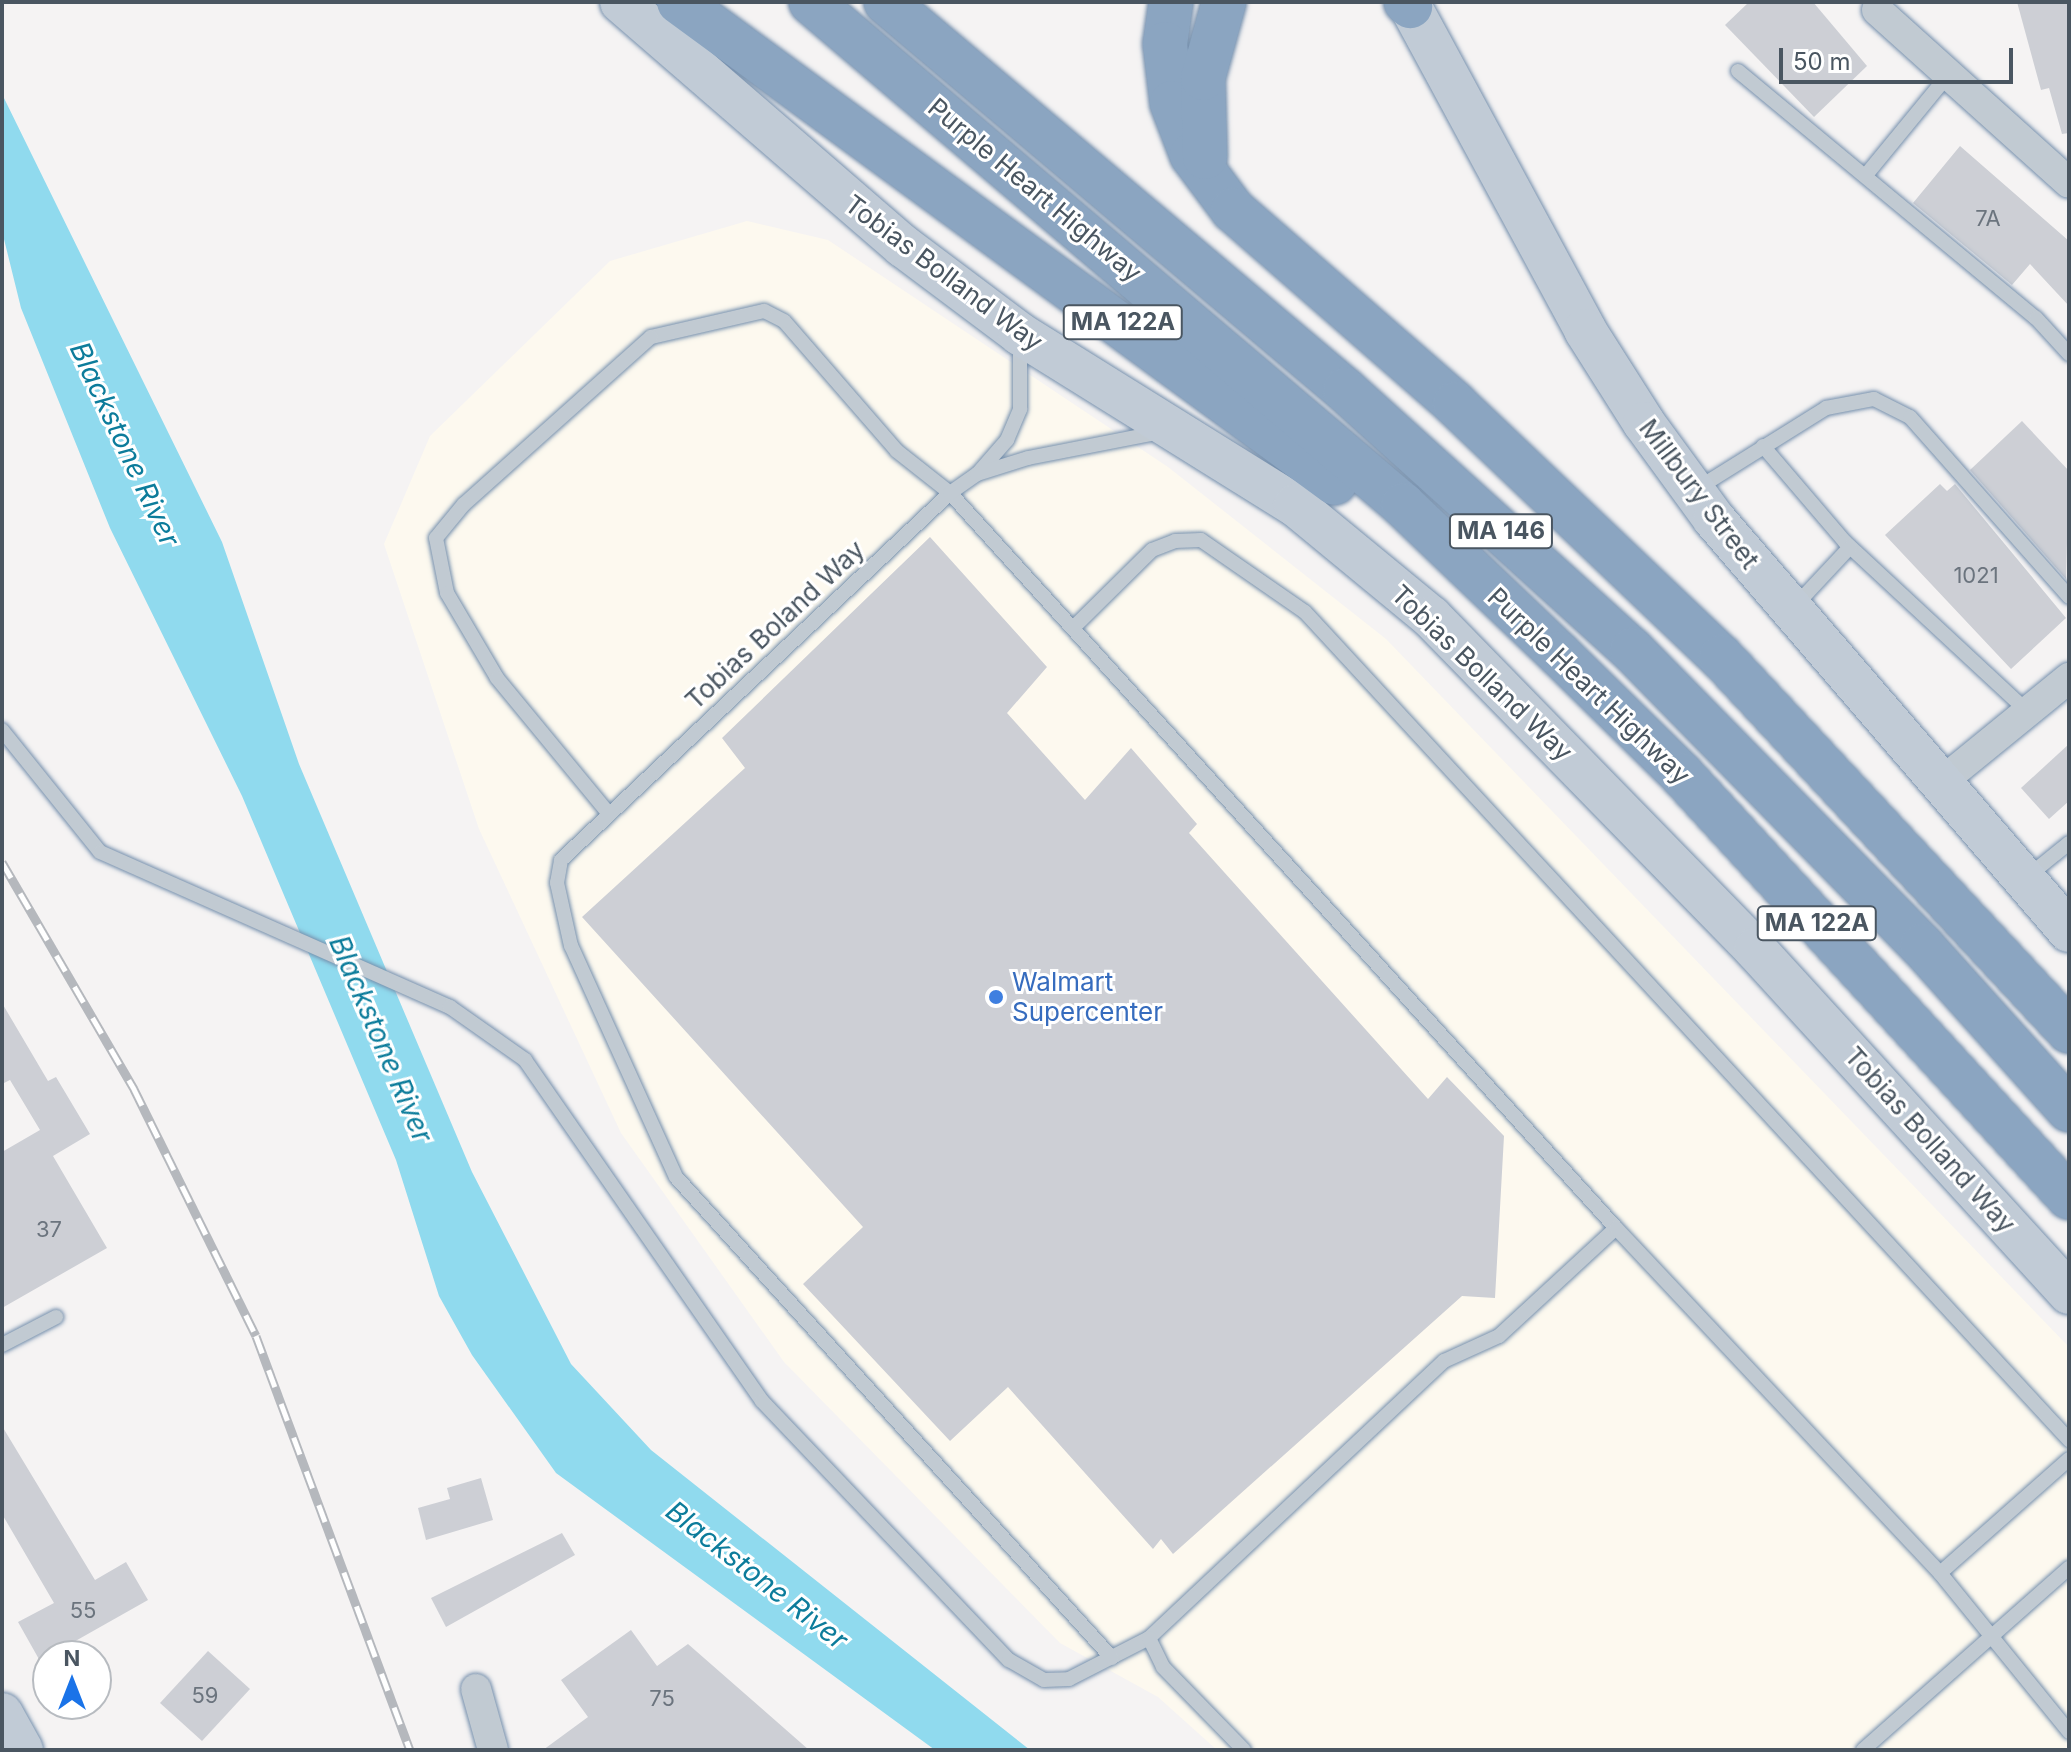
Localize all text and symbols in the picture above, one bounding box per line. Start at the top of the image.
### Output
scale bar [1783,32,2017,82]
text: 50 m [1793,47,1851,76]
street label: Purple Heart Highway [922,92,1148,288]
street label: Tobias Bolland Way [839,188,1049,358]
house number: 7A [1975,206,2001,232]
road number: MA 122A [1061,302,1185,342]
water label: Blackstone River [63,337,187,551]
street label: Millbury Street [1633,413,1765,575]
road number: MA 146 [1447,511,1555,551]
street label: Tobias Boland Way [679,534,871,716]
house number: 1021 [1953,563,1999,589]
street label: Tobias Bolland Way [1385,579,1579,767]
street label: Purple Heart Highway [1481,581,1697,791]
road number: MA 122A [1755,903,1879,943]
water label: Blackstone River [322,931,440,1147]
place label: Walmart Supercenter [1012,966,1163,1028]
marker: Walmart Supercenter [987,988,1005,1006]
street label: Tobias Bolland Way [1838,1040,2022,1240]
house number: 37 [36,1217,62,1243]
water label: Blackstone River [659,1494,855,1656]
house number: 55 [70,1598,96,1624]
north arrow [32,1640,112,1720]
text: N [64,1645,80,1671]
house number: 59 [191,1683,219,1709]
house number: 75 [649,1686,675,1712]

